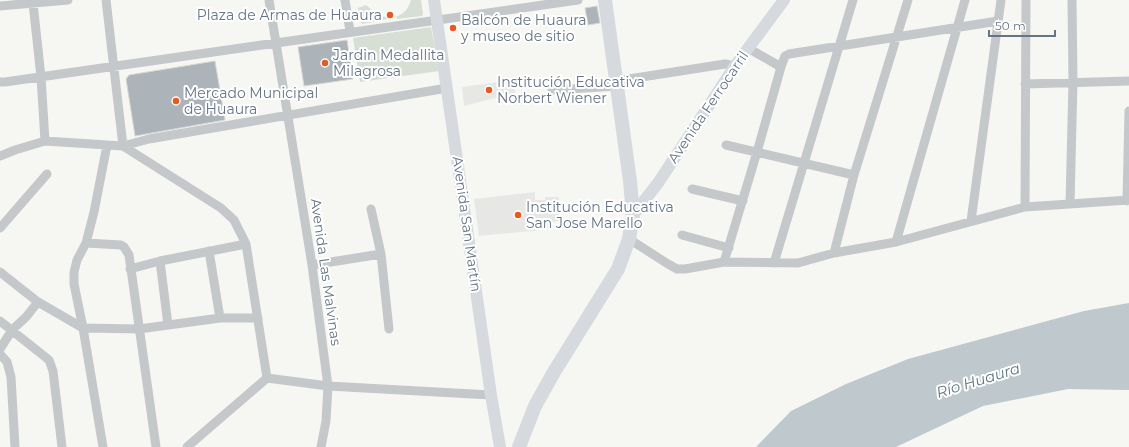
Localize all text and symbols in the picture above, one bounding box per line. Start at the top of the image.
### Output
place label: Plaza de Armas de Huaura [197,6,382,24]
marker: Plaza de Armas de Huaura [385,10,395,20]
place label: Balcón de Huaura y museo de sitio [460,11,587,45]
scale bar [989,12,1055,38]
text: 50 m [995,18,1026,33]
marker: Balcón de Huaura y museo de sitio [448,23,458,33]
place label: Jardin Medallita Milagrosa [332,46,445,80]
street label: Avenida Ferrocarril [664,47,752,167]
marker: Jardin Medallita Milagrosa [320,58,330,68]
place label: Institución Educativa Norbert Wiener [497,73,645,107]
place label: Mercado Municipal de Huaura [184,84,318,118]
marker: Institución Educativa Norbert Wiener [484,85,494,95]
marker: Mercado Municipal de Huaura [171,96,181,106]
street label: Avenida San Martín [449,155,485,293]
street label: Avenida Las Malvinas [307,197,345,347]
place label: Institución Educativa San Jose Marello [526,198,674,232]
marker: Institución Educativa San Jose Marello [513,210,523,220]
water label: Río Huaura [934,358,1022,402]

